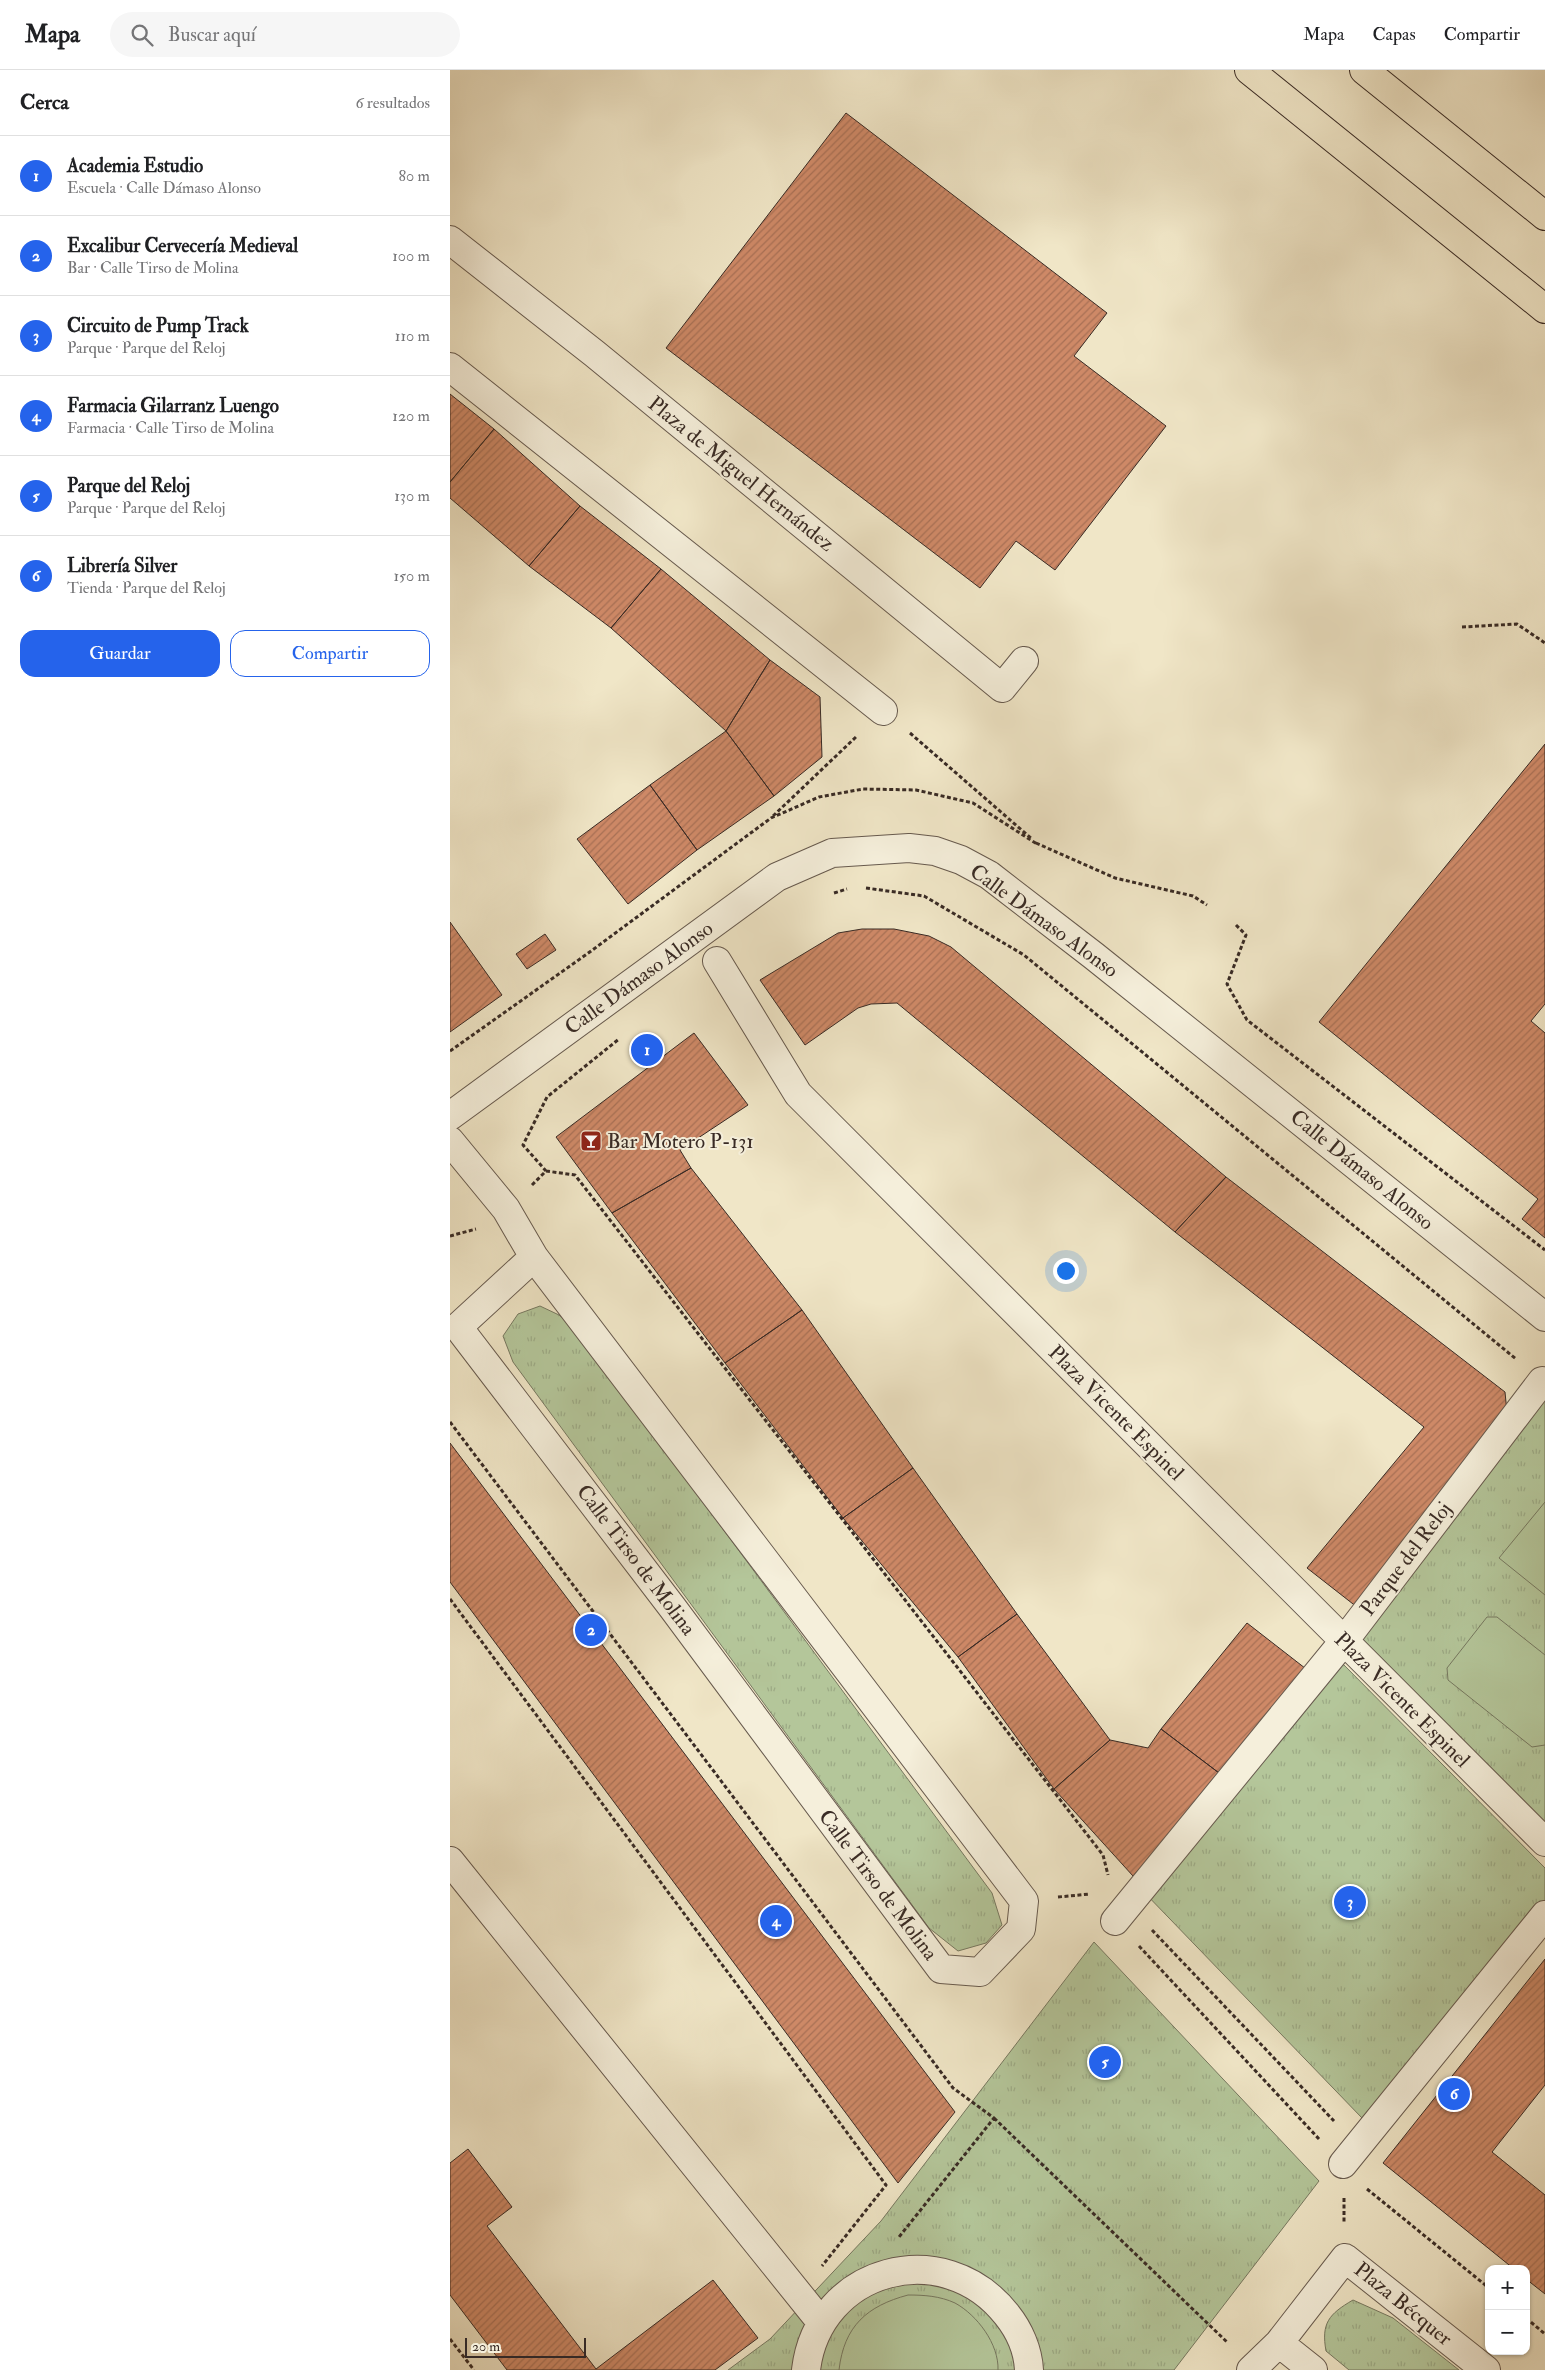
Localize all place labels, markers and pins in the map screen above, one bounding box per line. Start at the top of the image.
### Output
pin: 1 [631,1031,663,1069]
place label: Bar Motero P-131 [607,1128,754,1155]
bar icon: Bar Motero P-131 [579,1129,603,1153]
pin: 2 [575,1611,607,1649]
pin: 3 [1334,1883,1366,1921]
pin: 4 [760,1902,792,1940]
pin: 5 [1089,2043,1121,2081]
pin: 6 [1438,2075,1470,2113]

